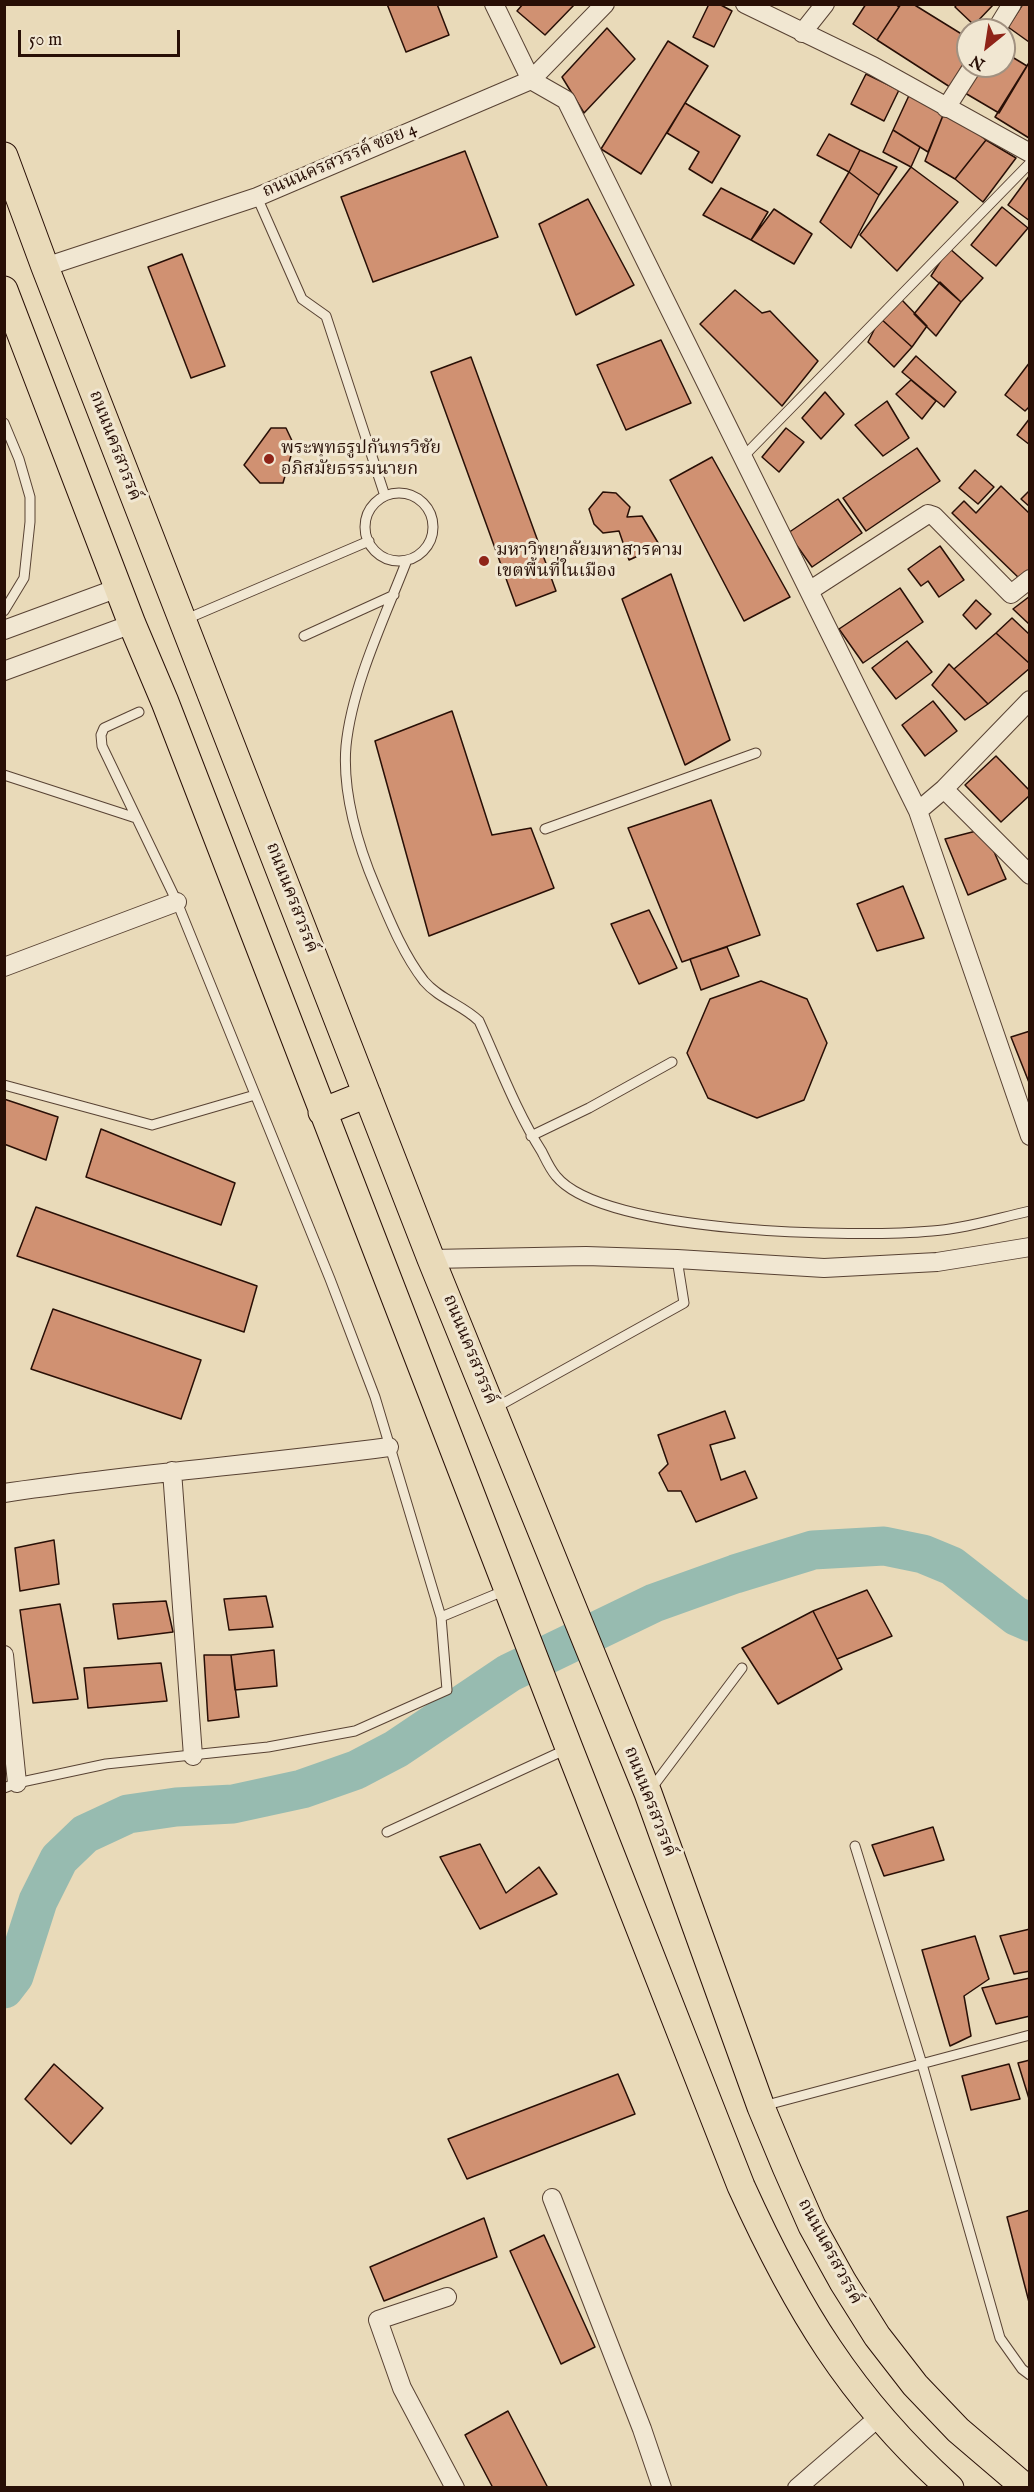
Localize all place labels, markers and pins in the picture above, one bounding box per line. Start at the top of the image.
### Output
place label: พระพุทธรูปกันทรวิชัย อภิสมัยธรรมนายก [281,438,441,480]
marker: พระพุทธรูปกันทรวิชัย อภิสมัยธรรมนายก [262,452,276,466]
place label: มหาวิทยาลัยมหาสารคาม เขตพื้นที่ในเมือง [496,540,683,582]
marker: มหาวิทยาลัยมหาสารคาม เขตพื้นที่ในเมือง [477,554,491,568]

